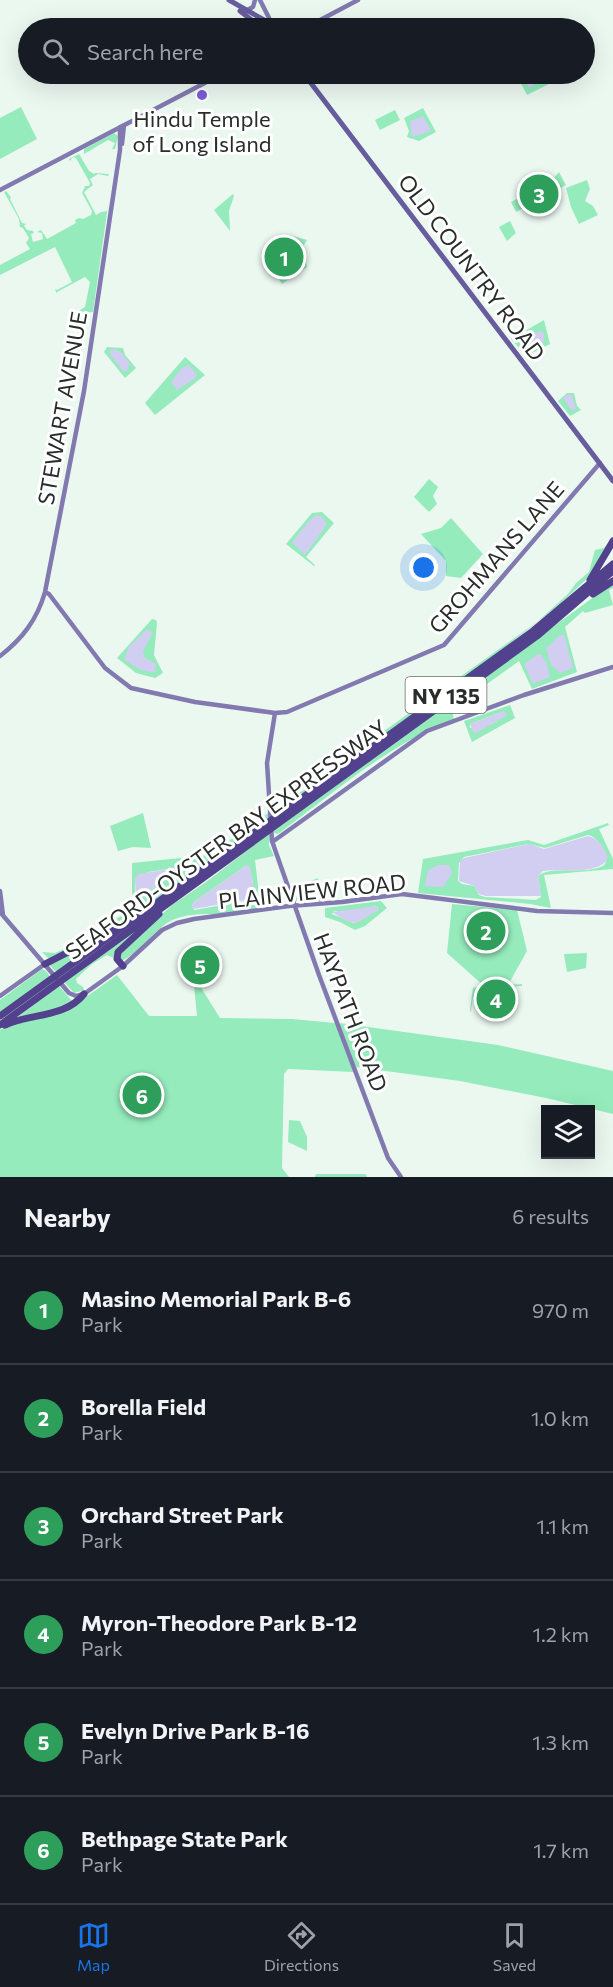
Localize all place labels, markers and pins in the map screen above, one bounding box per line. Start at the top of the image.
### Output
marker: Hindu Temple of Long Island [195,88,209,102]
place label: Hindu Temple of Long Island [133,105,271,157]
pin: 3 [520,172,558,216]
pin: 1 [264,234,304,280]
pin: 2 [466,908,506,954]
pin: 5 [180,942,220,988]
pin: 4 [476,976,516,1022]
pin: 6 [122,1072,162,1118]

